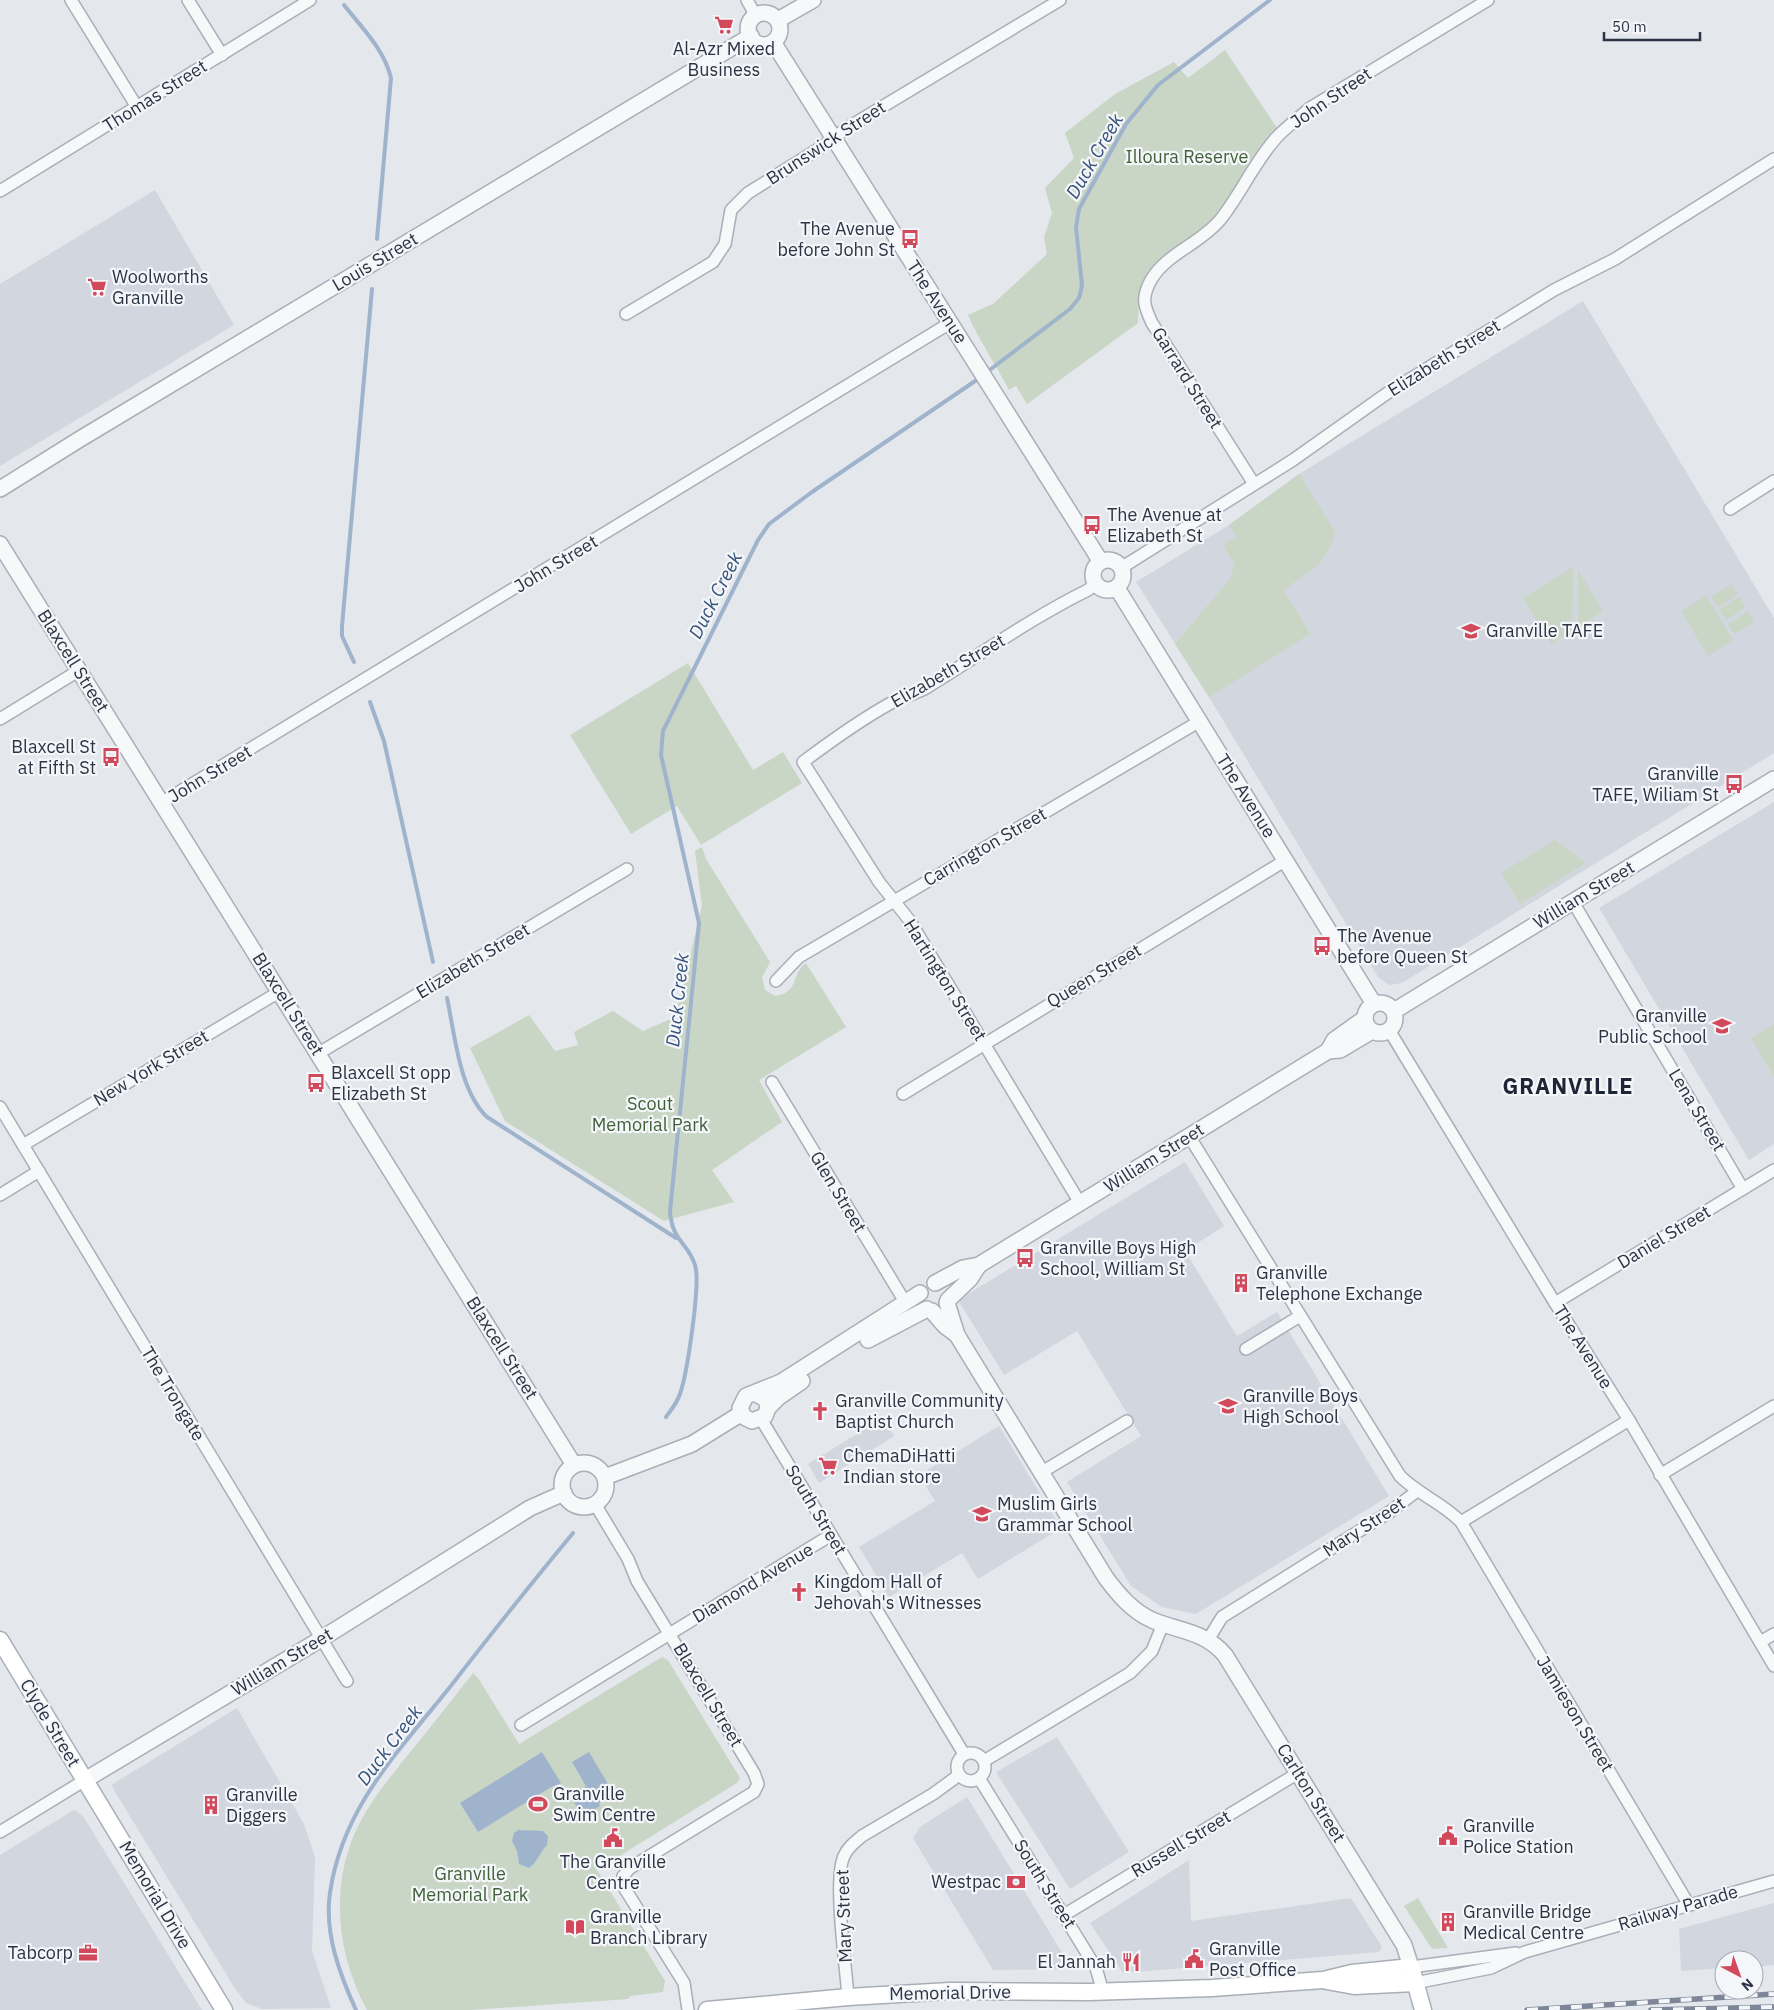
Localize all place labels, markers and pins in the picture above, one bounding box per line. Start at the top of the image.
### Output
supermarket icon: Al-Azr Mixed Business [713,14,735,36]
place label: Al-Azr Mixed Business [673,37,775,81]
place label: The Avenue before John St [777,217,895,261]
bus stop icon: The Avenue before John St [899,228,921,250]
place label: Woolworths Granville [112,265,209,309]
supermarket icon: Woolworths Granville [86,276,108,298]
place label: The Avenue at Elizabeth St [1107,503,1222,547]
bus stop icon: The Avenue at Elizabeth St [1081,514,1103,536]
place label: Granville TAFE [1486,619,1603,642]
school or university icon: Granville TAFE [1460,620,1482,642]
place label: Blaxcell St at Fifth St [11,735,96,779]
bus stop icon: Blaxcell St at Fifth St [100,746,122,768]
place label: Granville TAFE, Wiliam St [1592,762,1719,806]
bus stop icon: Granville TAFE, Wiliam St [1723,773,1745,795]
place label: The Avenue before Queen St [1337,924,1468,968]
bus stop icon: The Avenue before Queen St [1311,935,1333,957]
place label: Granville Public School [1598,1004,1707,1048]
school or university icon: Granville Public School [1711,1015,1733,1037]
place label: Blaxcell St opp Elizabeth St [331,1061,451,1105]
bus stop icon: Blaxcell St opp Elizabeth St [305,1072,327,1094]
place label: Granville Boys High School, William St [1040,1236,1197,1280]
bus stop icon: Granville Boys High School, William St [1014,1247,1036,1269]
place label: Granville Telephone Exchange [1256,1261,1423,1305]
building icon: Granville Telephone Exchange [1230,1272,1252,1294]
place label: Granville Boys High School [1243,1384,1358,1428]
place label: Granville Community Baptist Church [835,1389,1004,1433]
school or university icon: Granville Boys High School [1217,1395,1239,1417]
church icon: Granville Community Baptist Church [809,1400,831,1422]
place label: ChemaDiHatti Indian store [843,1444,956,1488]
supermarket icon: ChemaDiHatti Indian store [817,1455,839,1477]
place label: Muslim Girls Grammar School [997,1492,1132,1536]
school or university icon: Muslim Girls Grammar School [971,1503,993,1525]
place label: Kingdom Hall of Jehovah's Witnesses [814,1570,982,1614]
church icon: Kingdom Hall of Jehovah's Witnesses [788,1581,810,1603]
place label: Granville Swim Centre [553,1782,656,1826]
place label: Granville Diggers [226,1783,298,1827]
sports icon: Granville Swim Centre [527,1793,549,1815]
building icon: Granville Diggers [200,1794,222,1816]
place label: Granville Police Station [1463,1814,1574,1858]
public building icon: Granville Police Station [1437,1825,1459,1847]
public building icon: The Granville Centre [602,1827,624,1849]
place label: The Granville Centre [560,1850,666,1894]
place label: Westpac [931,1870,1001,1893]
bank icon: Westpac [1005,1871,1027,1893]
place label: Granville Bridge Medical Centre [1463,1900,1592,1944]
place label: Granville Branch Library [590,1905,708,1949]
building icon: Granville Bridge Medical Centre [1437,1911,1459,1933]
library icon: Granville Branch Library [564,1916,586,1938]
place label: Granville Post Office [1209,1937,1297,1981]
place label: Tabcorp [8,1941,73,1964]
office icon: Tabcorp [77,1942,99,1964]
public building icon: Granville Post Office [1183,1948,1205,1970]
place label: El Jannah [1037,1950,1116,1973]
restaurant icon: El Jannah [1120,1951,1142,1973]

